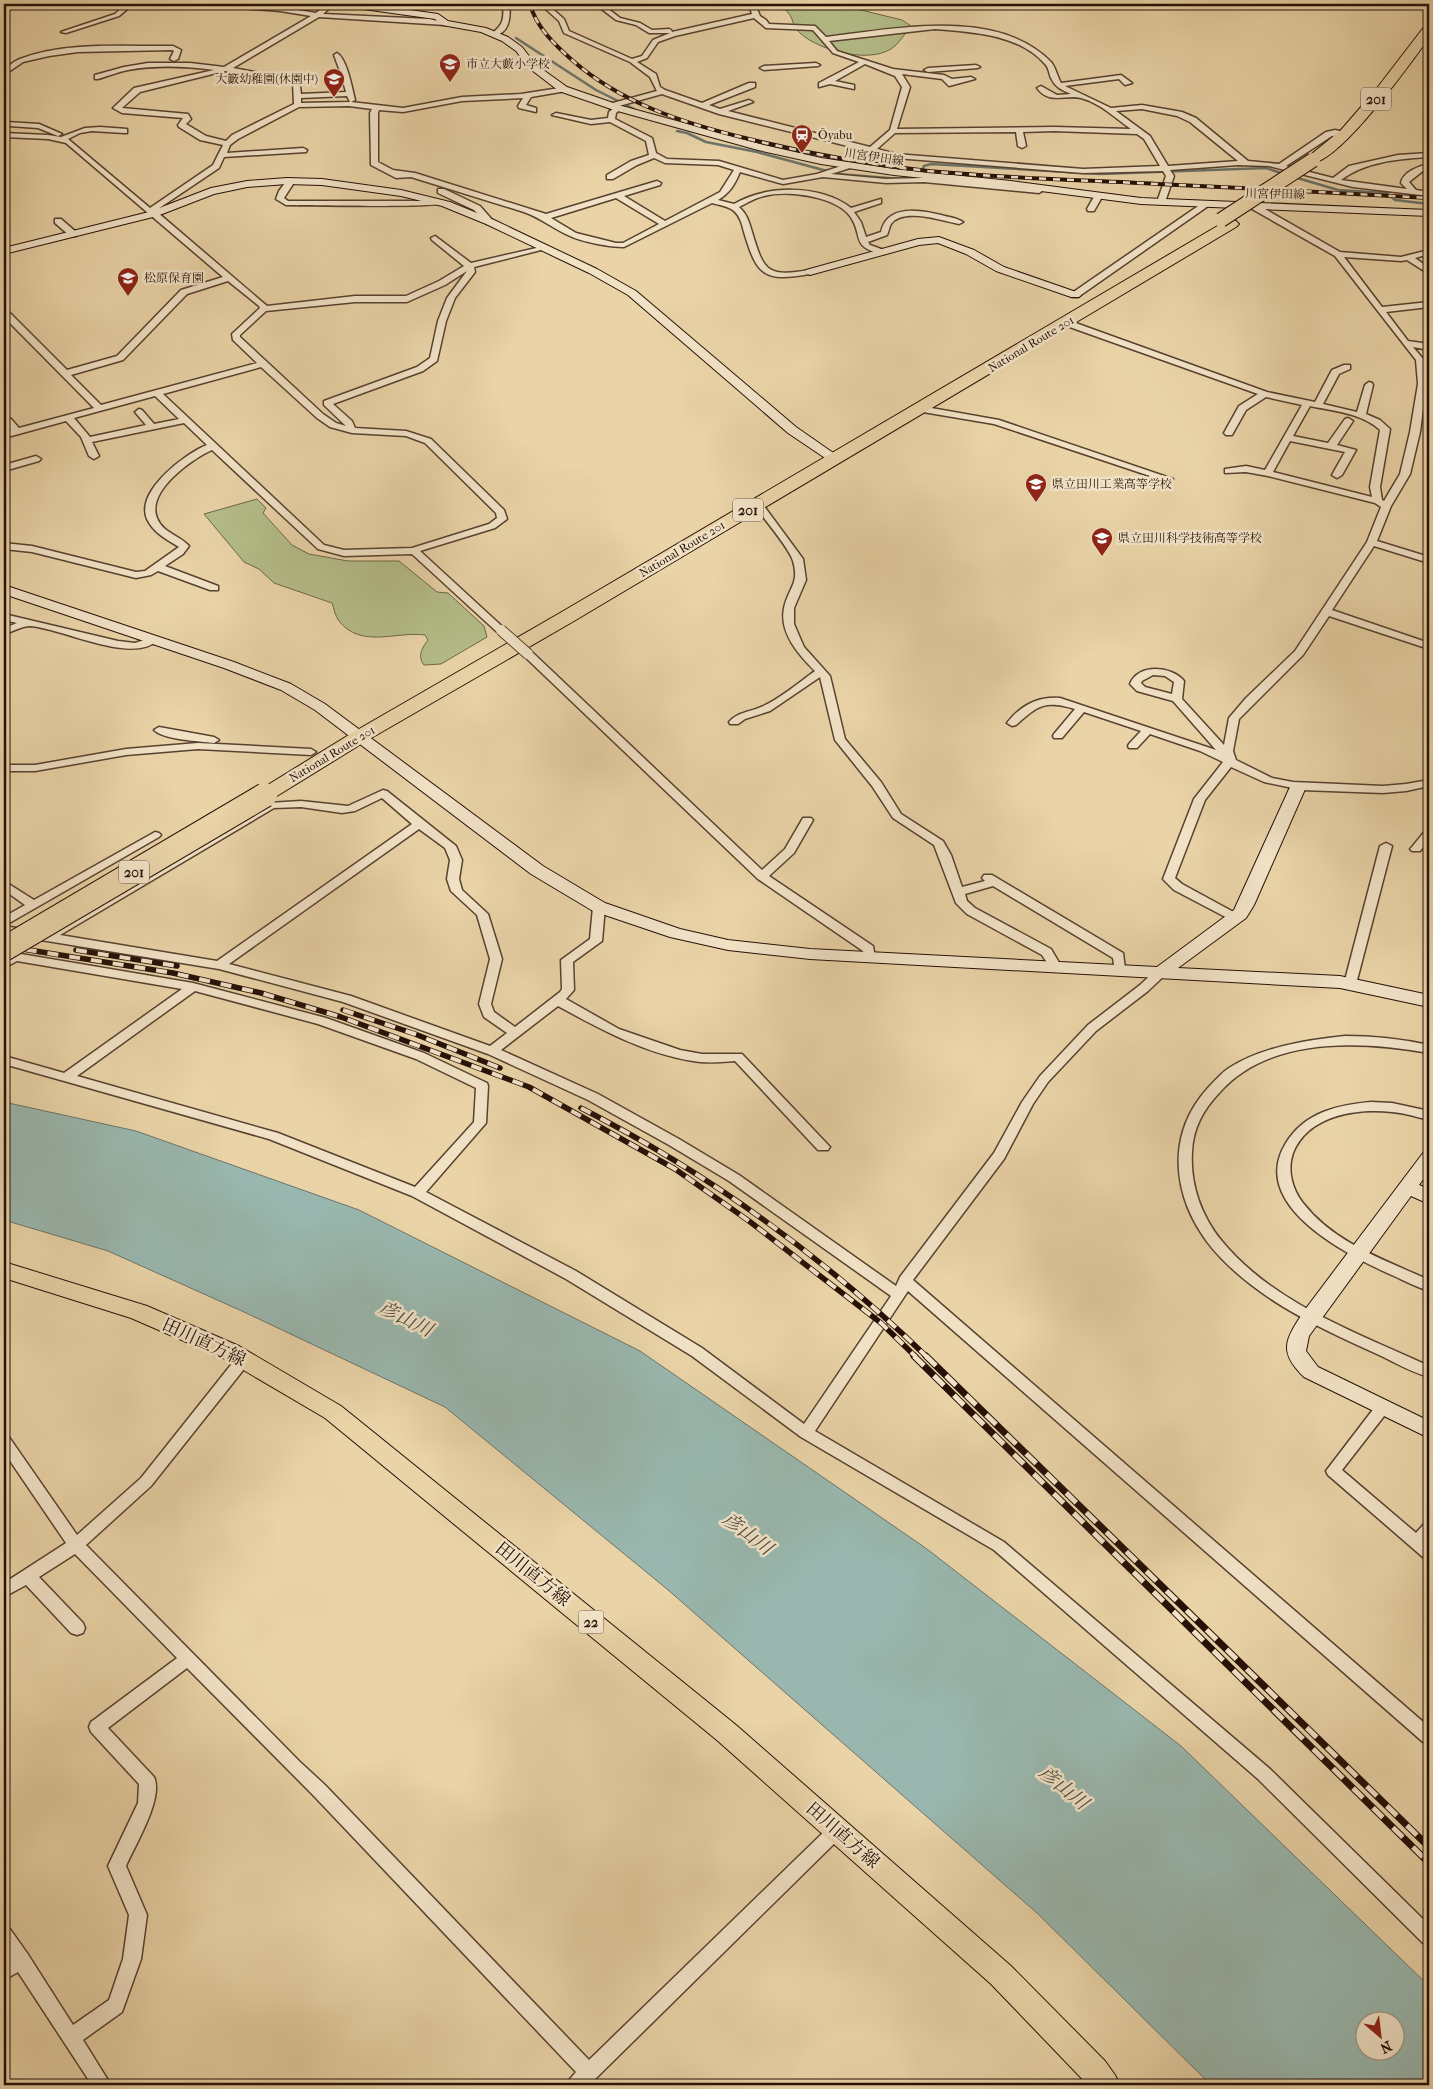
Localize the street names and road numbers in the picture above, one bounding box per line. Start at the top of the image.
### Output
road number: 201 [1361,88,1391,110]
street label: 川宮伊田線 [843,146,905,168]
street label: 川宮伊田線 [1245,186,1305,202]
street label: National Route 201 [986,313,1076,375]
road number: 201 [733,498,763,522]
street label: National Route 201 [637,518,727,580]
street label: National Route 201 [287,723,377,785]
road number: 201 [119,860,149,884]
street label: 田川直方線 [159,1314,249,1371]
street label: 田川直方線 [491,1538,574,1611]
road number: 22 [578,1610,604,1634]
street label: 田川直方線 [802,1798,884,1873]

